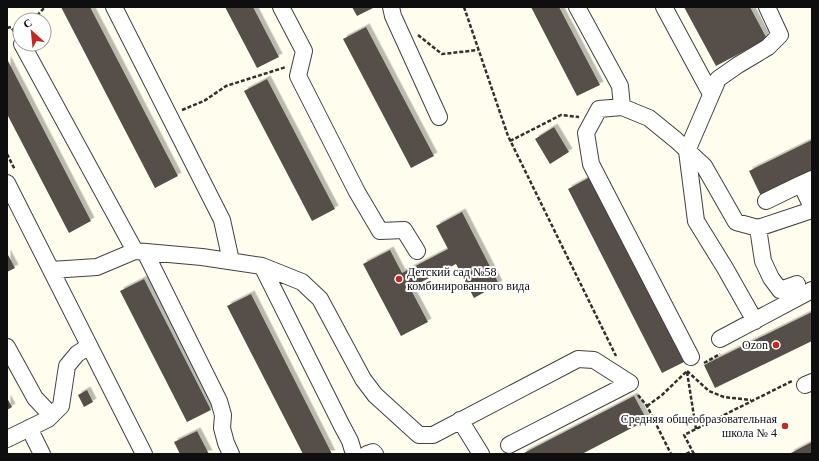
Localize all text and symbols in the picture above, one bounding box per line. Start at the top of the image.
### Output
north arrow [12,12,52,52]
text: С [21,16,34,30]
place label: Детский сад №58 комбинированного вида [407,265,530,293]
marker: Детский сад №58 комбинированного вида [394,274,404,284]
place label: Ozon [742,338,768,352]
marker: Ozon [771,340,781,350]
place label: Средняя общеобразовательная школа № 4 [621,412,777,440]
marker: Средняя общеобразовательная школа № 4 [780,421,790,431]

